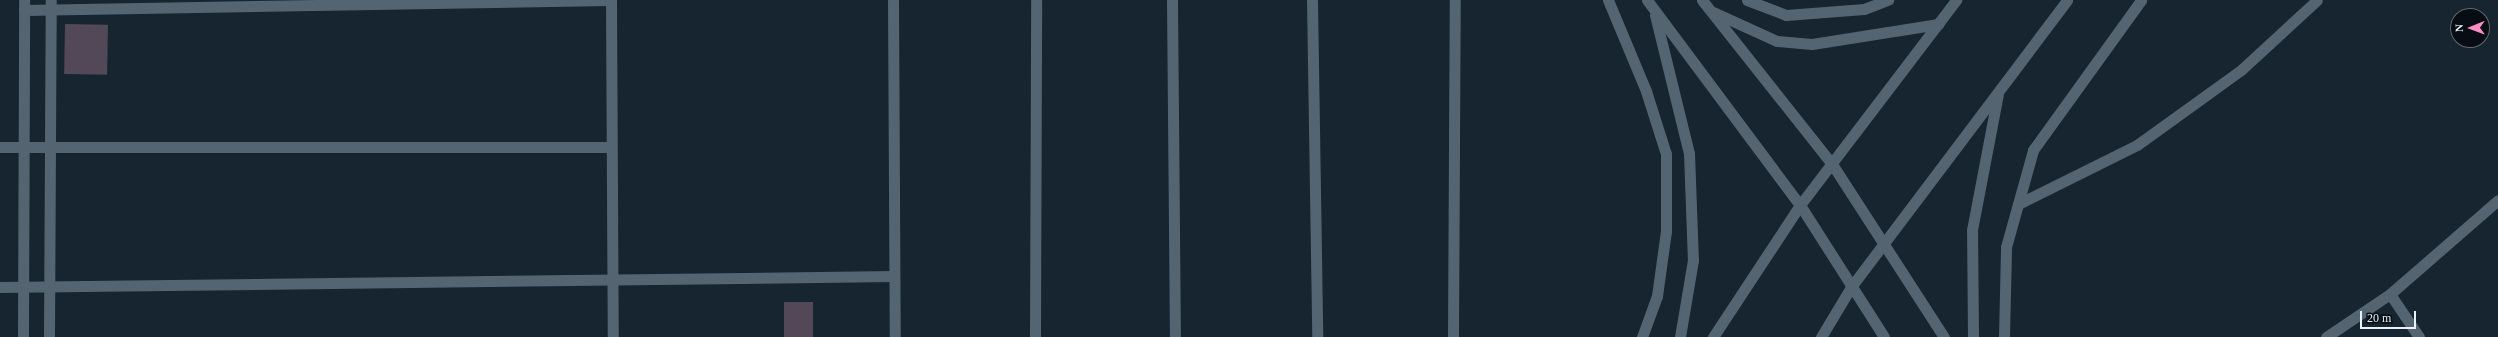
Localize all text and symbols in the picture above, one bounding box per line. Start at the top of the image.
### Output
north arrow [2450,8,2490,48]
text: N [2453,24,2465,32]
scale bar [2362,303,2418,329]
text: 20 m [2367,311,2391,325]

